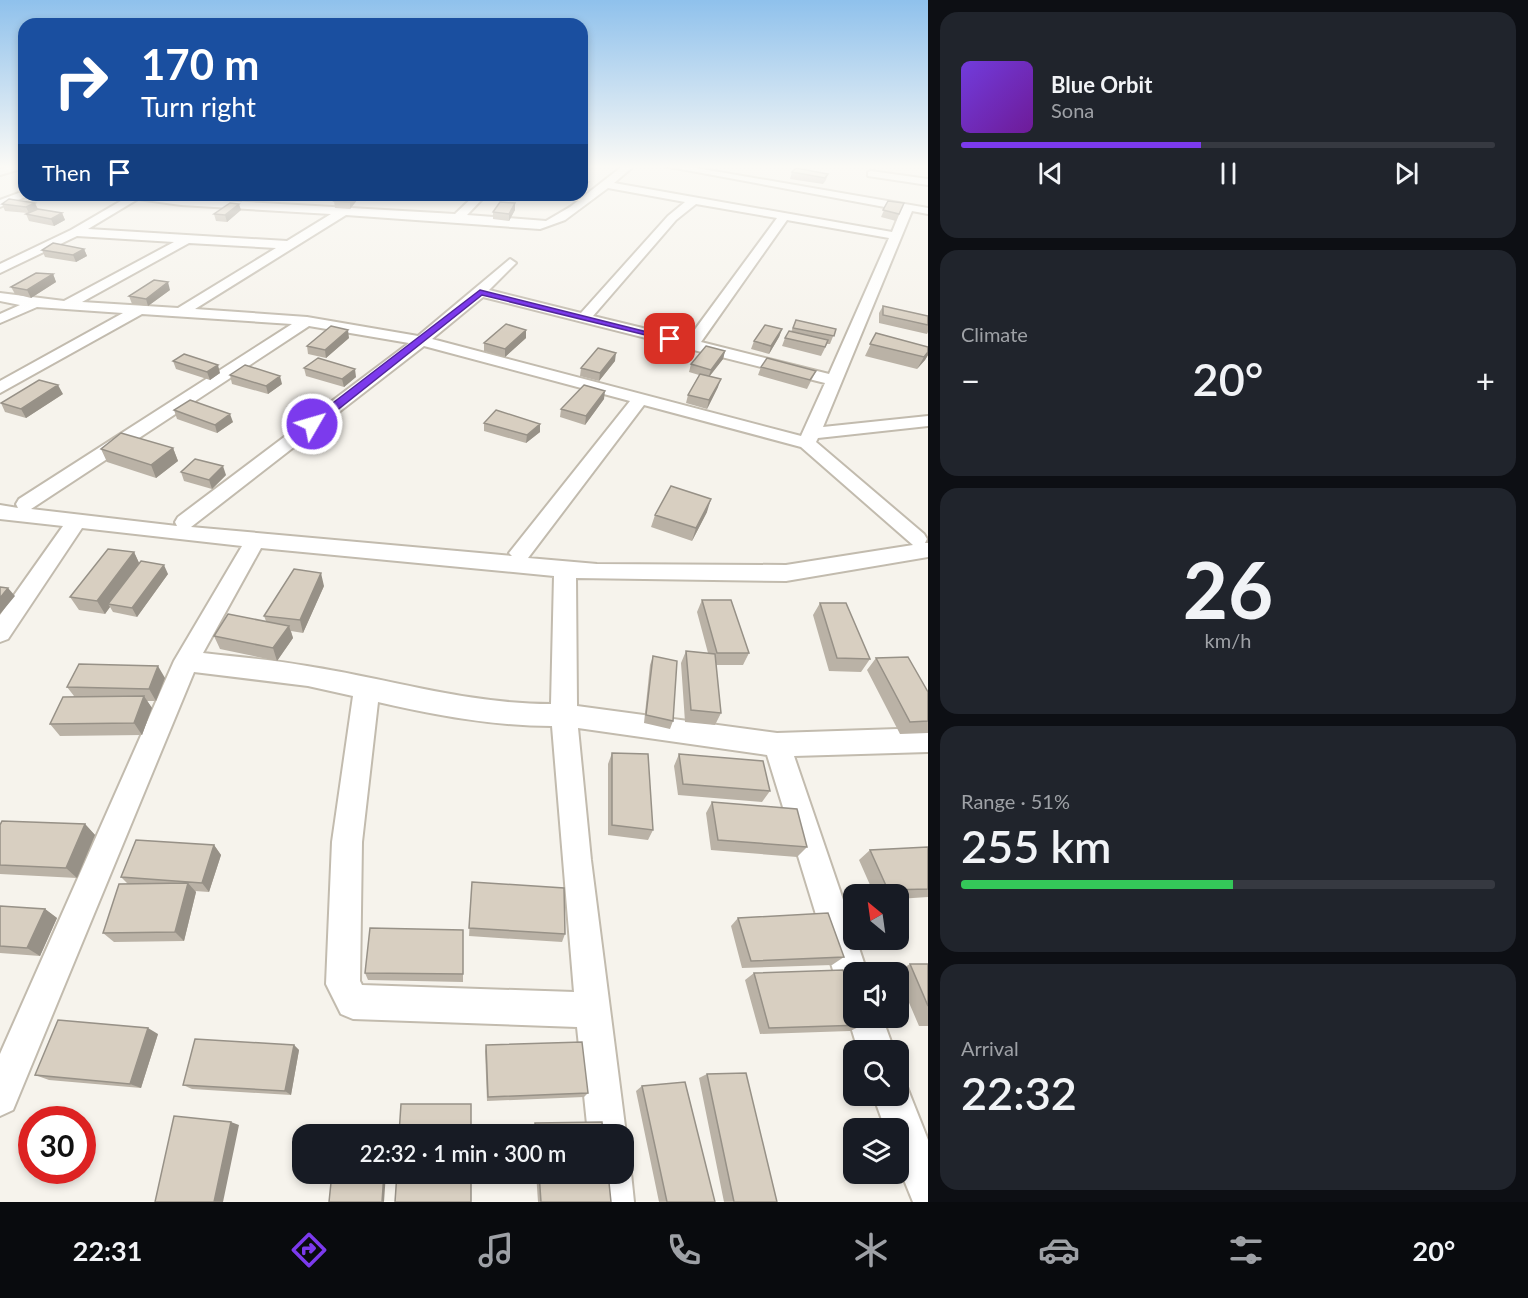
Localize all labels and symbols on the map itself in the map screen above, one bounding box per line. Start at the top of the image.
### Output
pin [644,313,695,364]
position arrow [280,392,344,456]
north arrow [843,884,909,950]
speed limit sign: 30 [18,1106,96,1184]

